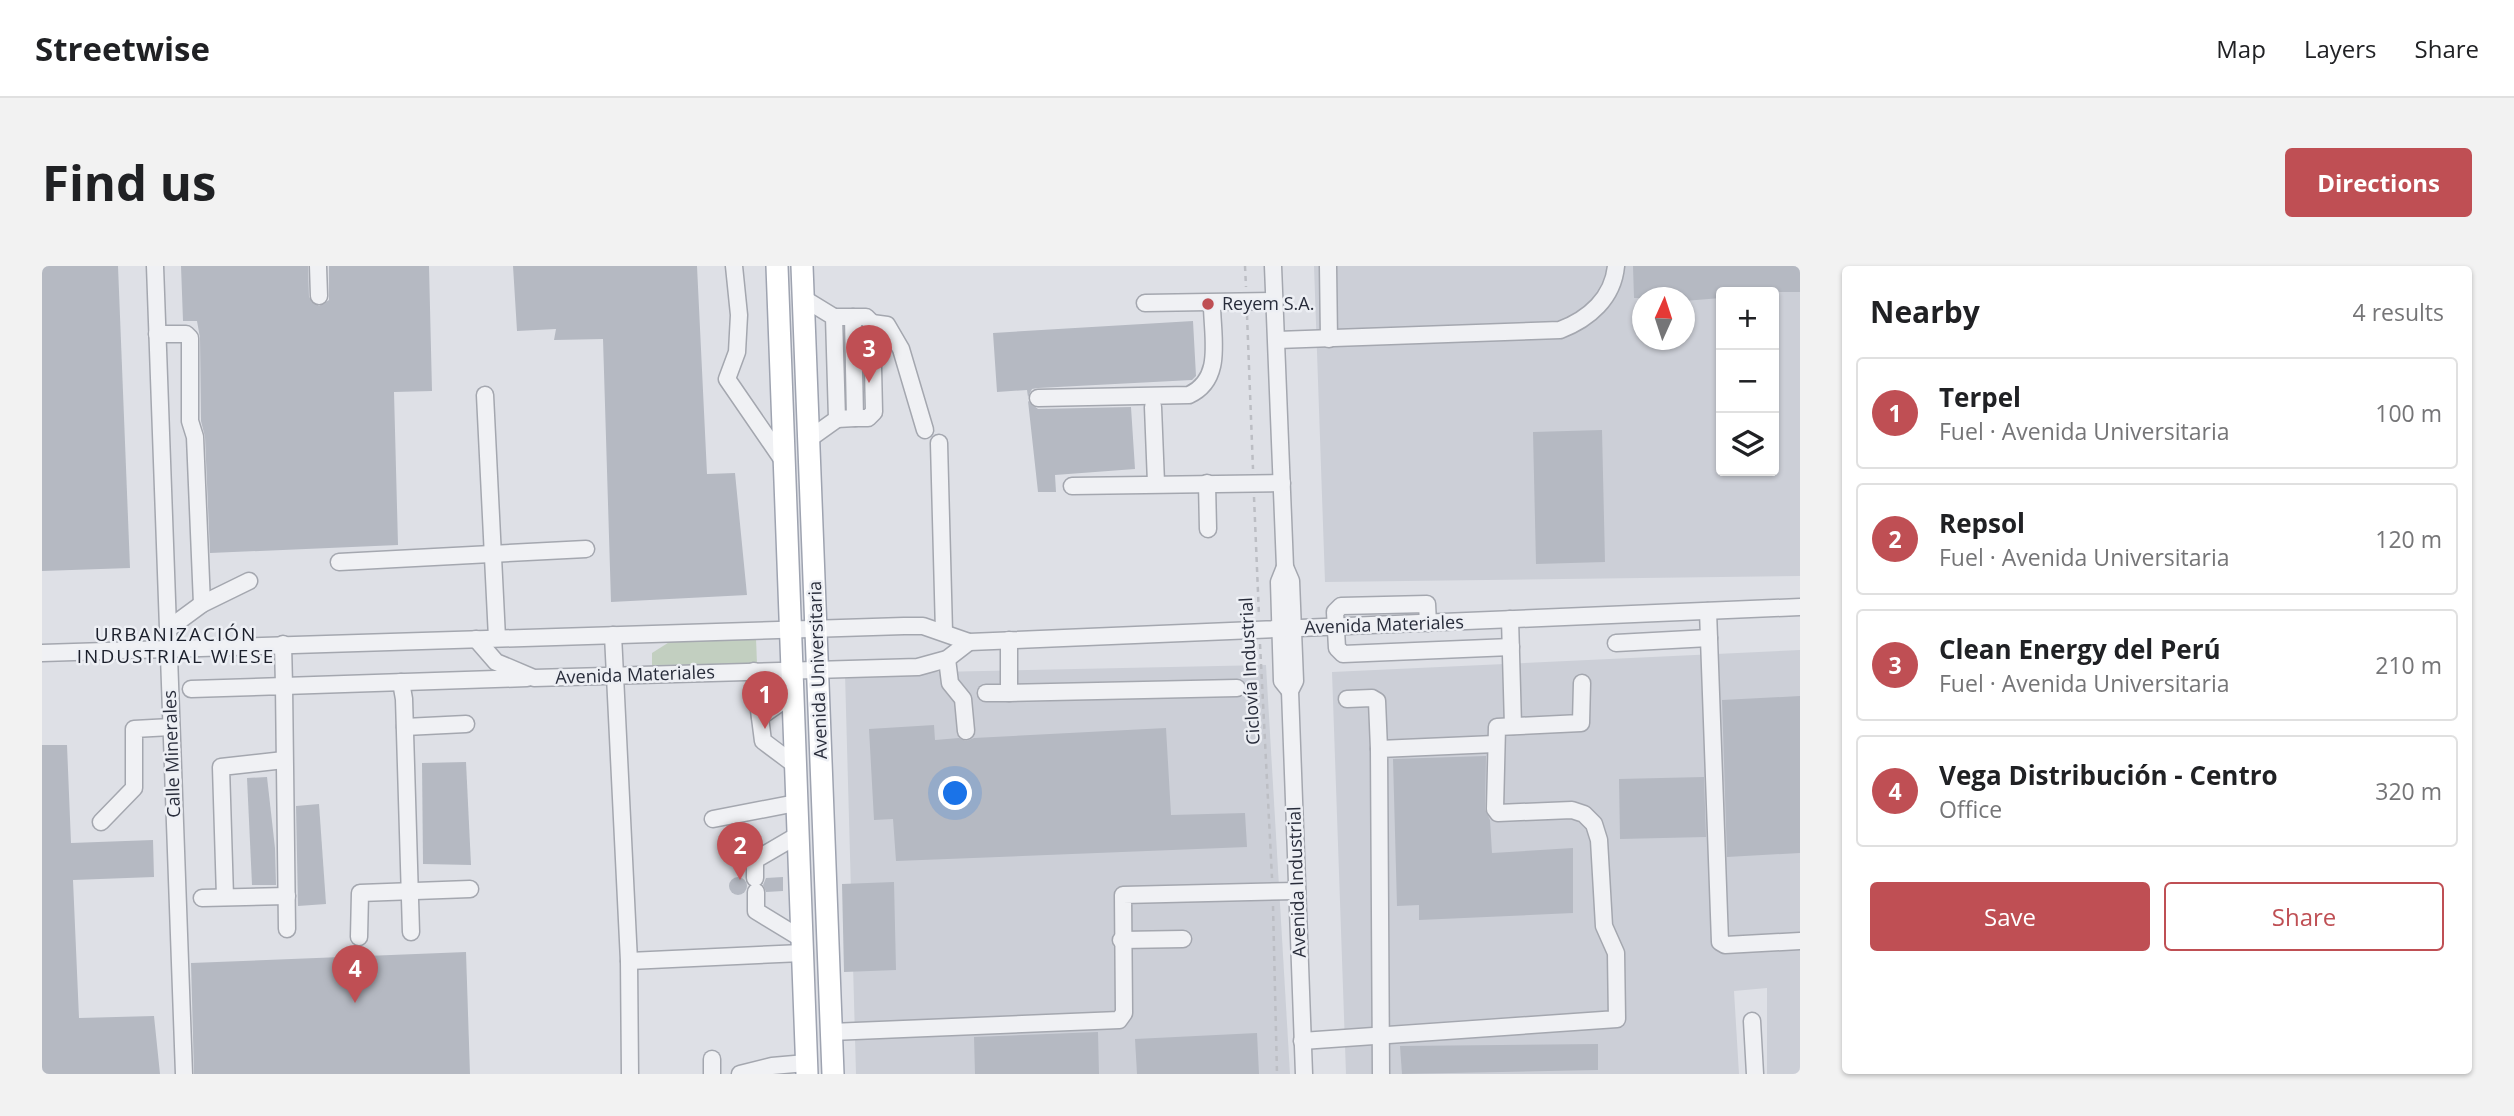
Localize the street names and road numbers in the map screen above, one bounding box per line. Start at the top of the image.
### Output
street label: Avenida Universitaria [802,580,832,760]
street label: Ciclovía Industrial [1233,597,1265,745]
street label: Avenida Materiales [1304,609,1464,639]
street label: Avenida Materiales [555,659,715,689]
street label: Calle Minerales [157,690,185,818]
street label: Avenida Industrial [1281,806,1311,958]

